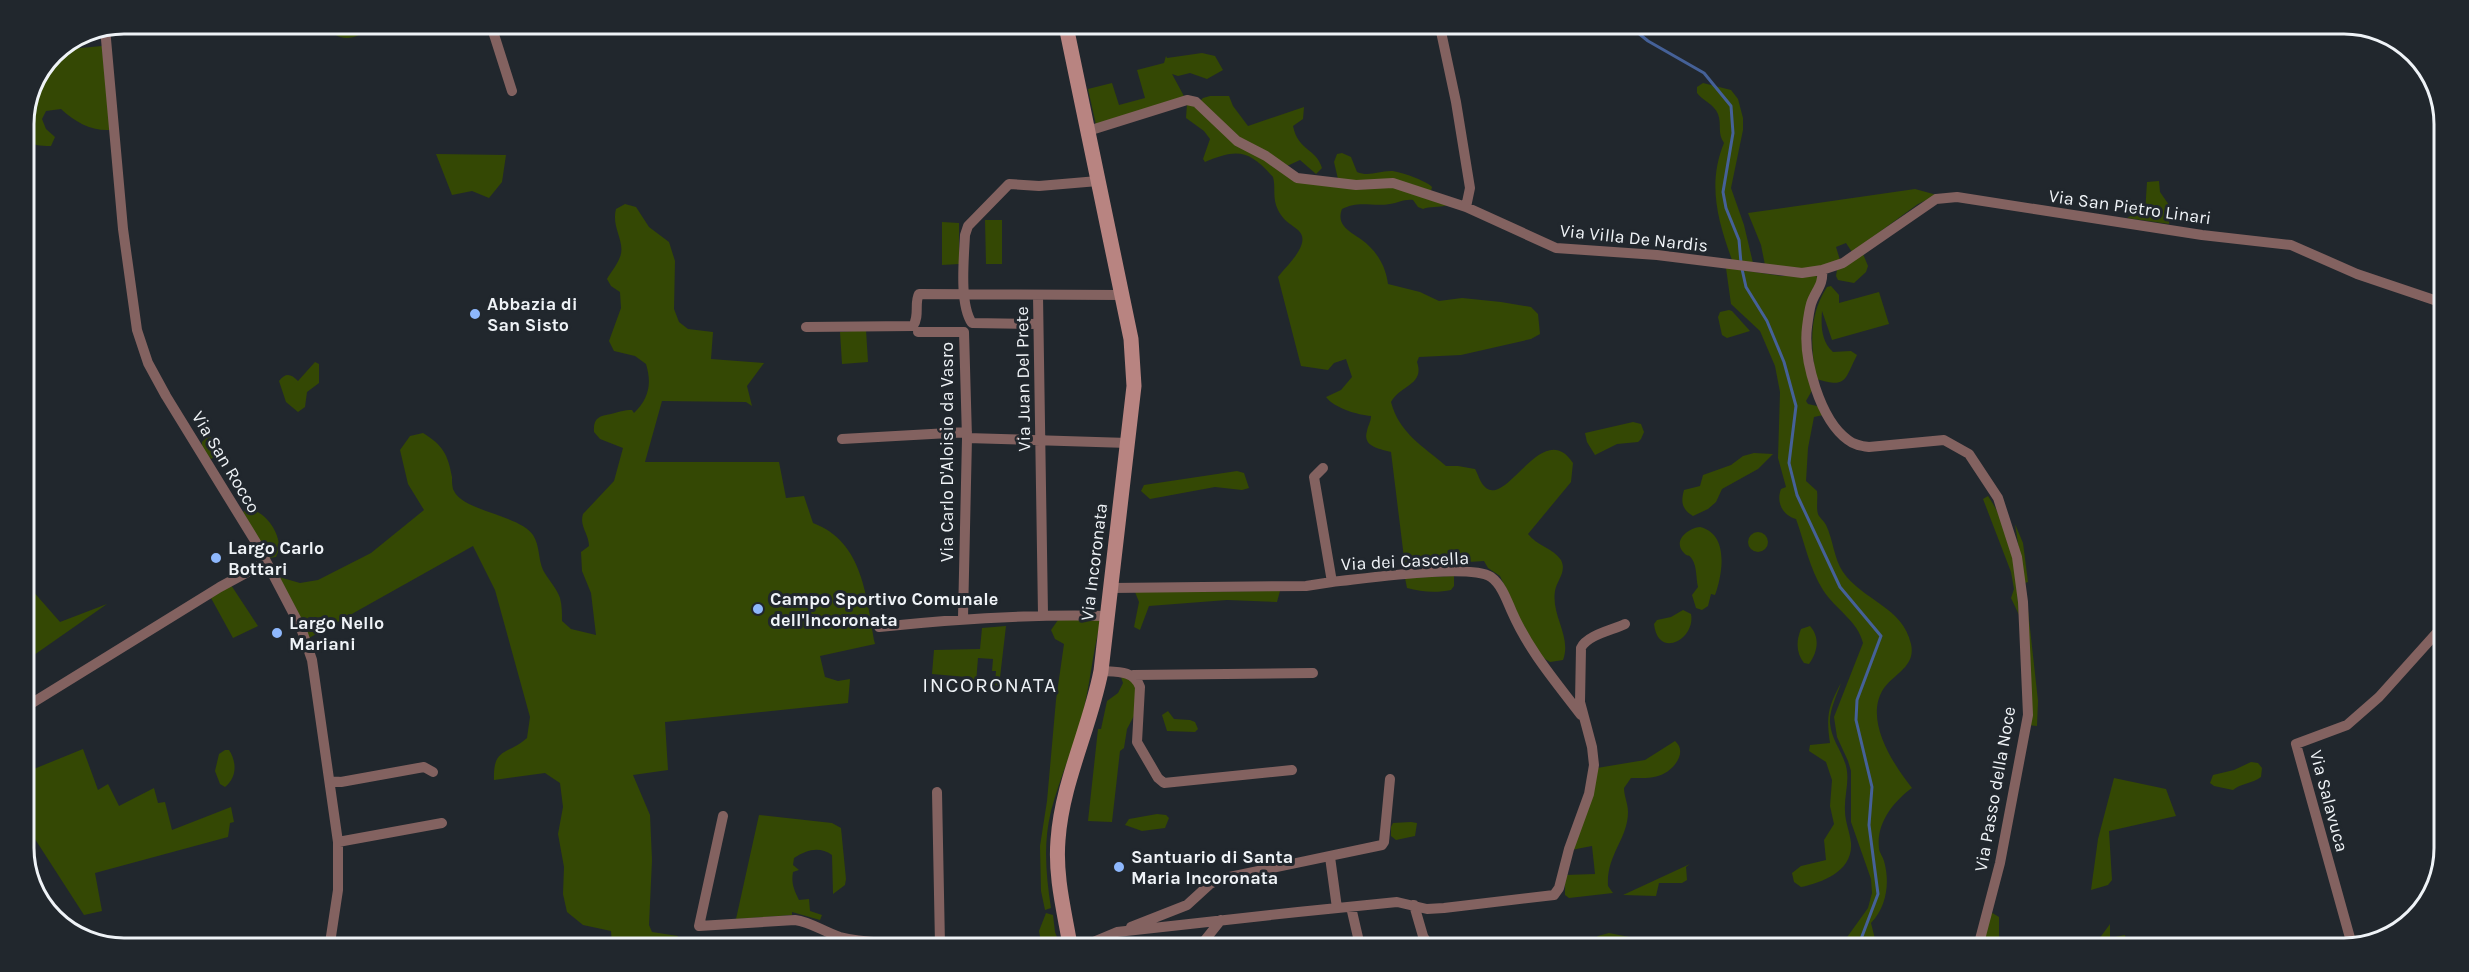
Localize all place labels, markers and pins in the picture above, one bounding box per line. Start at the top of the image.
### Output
place label: Abbazia di San Sisto [487,293,578,336]
marker: Abbazia di San Sisto [468,307,482,321]
place label: Largo Carlo Bottari [228,537,324,580]
marker: Largo Carlo Bottari [209,551,223,565]
place label: Campo Sportivo Comunale dell'Incoronata [770,588,998,631]
marker: Campo Sportivo Comunale dell'Incoronata [751,602,765,616]
place label: Largo Nello Mariani [289,612,384,655]
marker: Largo Nello Mariani [270,626,284,640]
place label: Santuario di Santa Maria Incoronata [1131,846,1293,889]
marker: Santuario di Santa Maria Incoronata [1112,860,1126,874]

